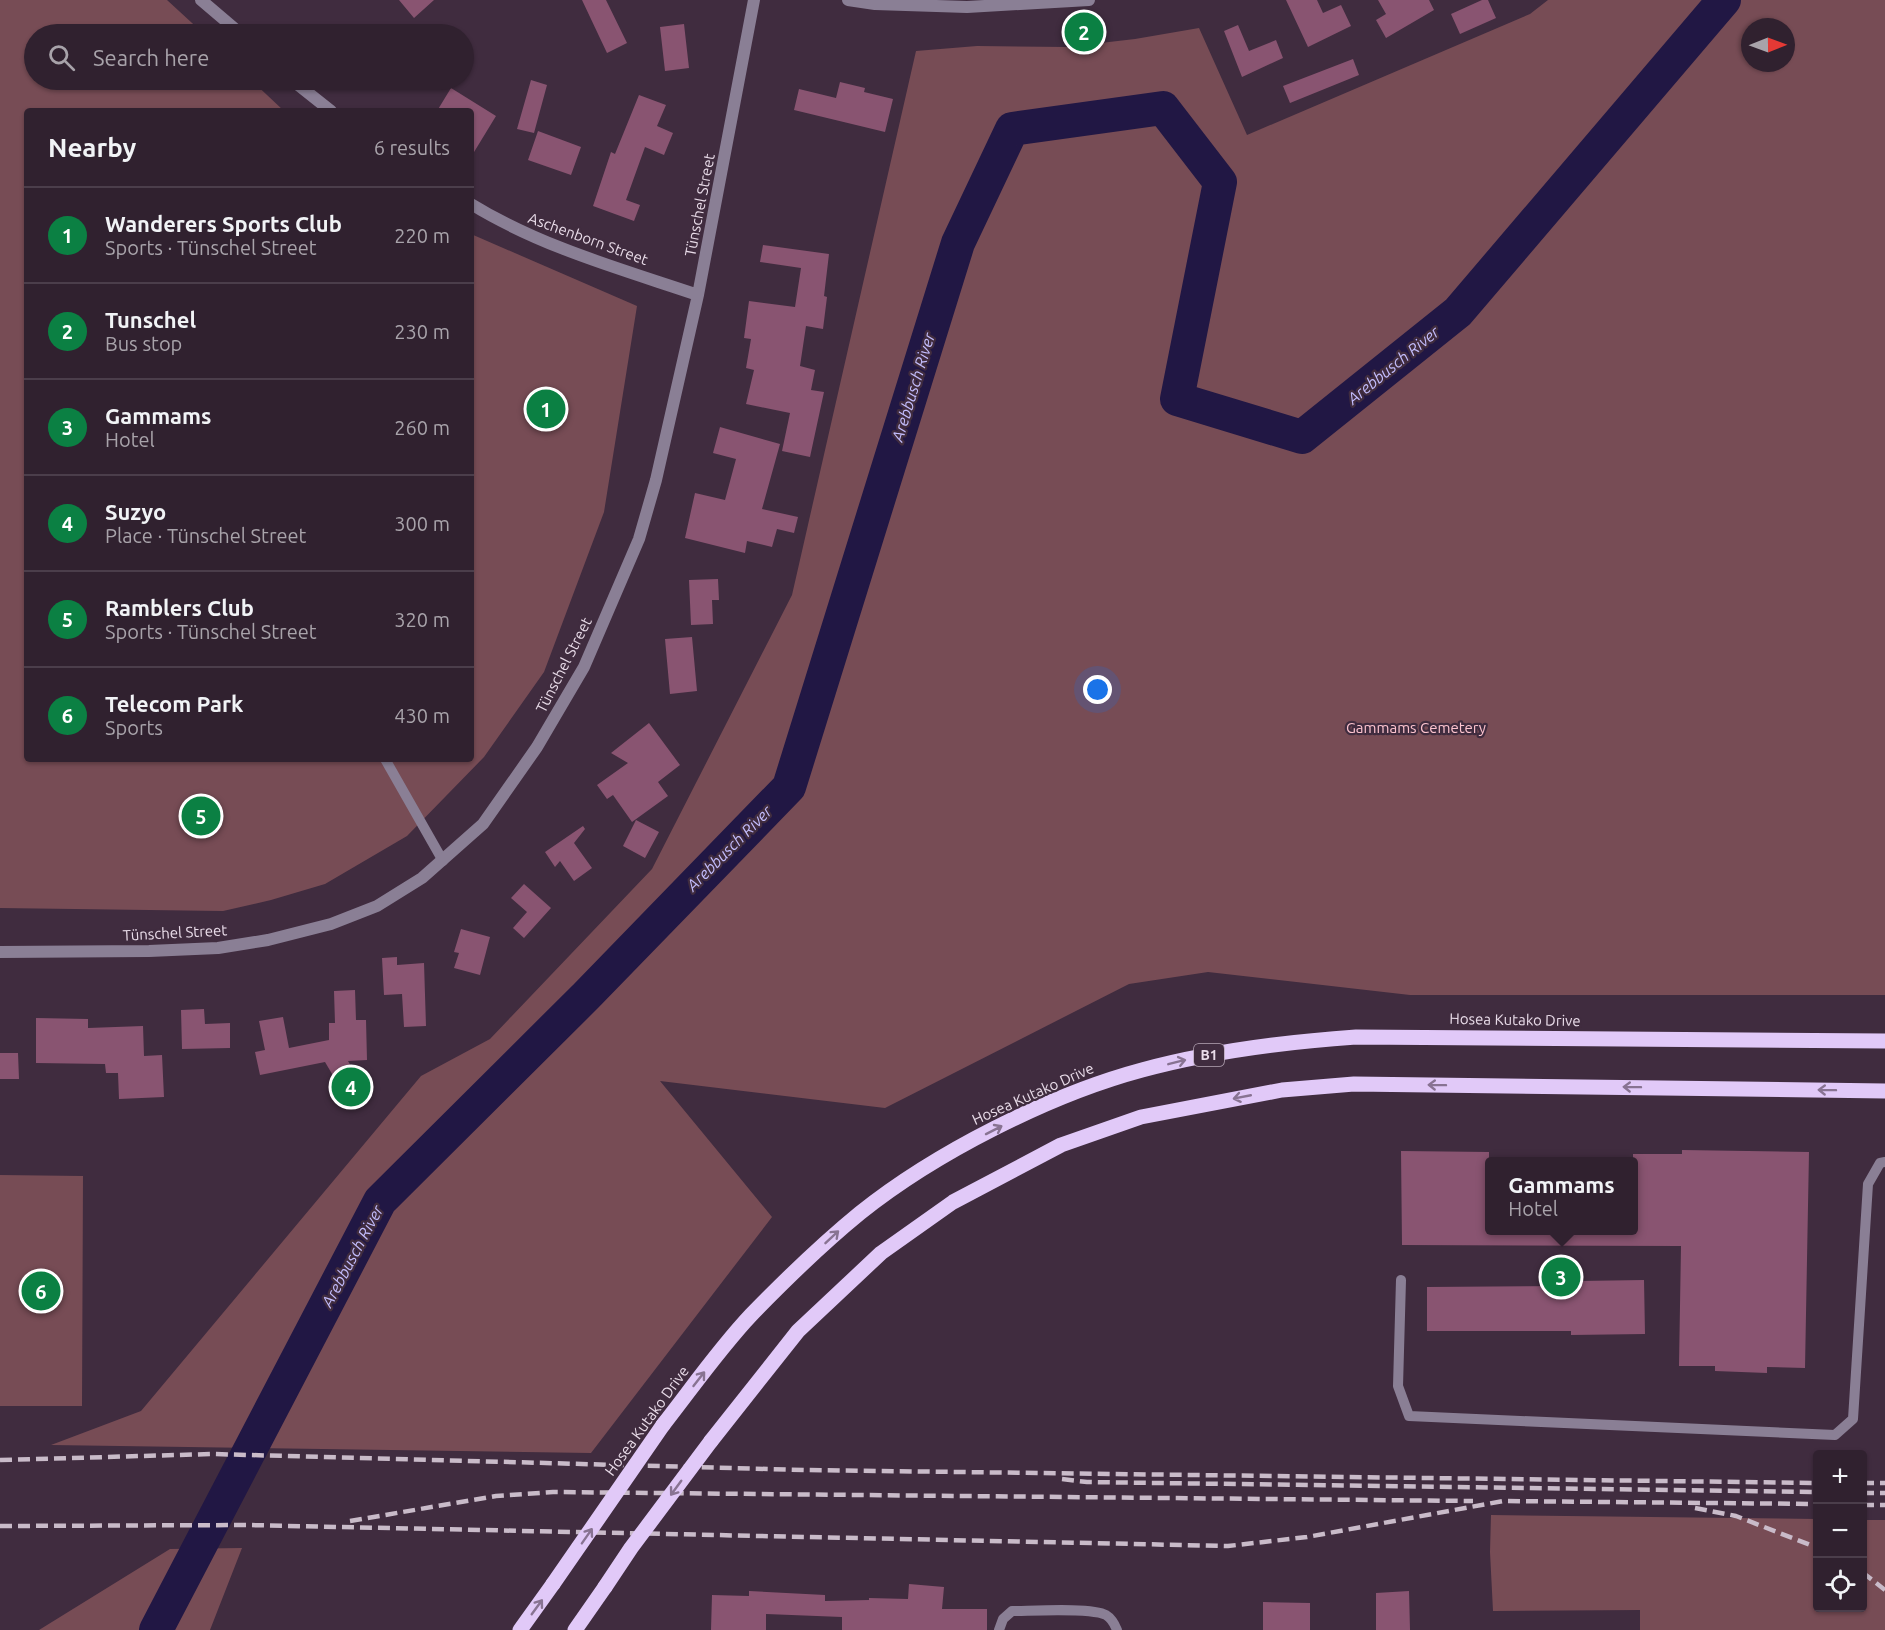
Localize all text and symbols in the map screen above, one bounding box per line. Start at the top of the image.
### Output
pin: 2 [1064,9,1104,54]
north arrow [1741,18,1795,72]
search box [24,24,474,90]
icon: search [45,41,78,74]
text: Search here [93,45,209,70]
text: Nearby [48,133,136,162]
text: 6 results [374,136,450,159]
street label: Tünschel Street [681,152,718,258]
street label: Aschenborn Street [526,209,650,268]
text: Wanderers Sports Club [105,211,342,236]
text: 1 [62,224,73,247]
text: 220 m [394,224,450,247]
text: Sports · Tünschel Street [105,236,317,259]
text: Tunschel [105,307,196,332]
text: 2 [62,320,73,343]
text: 230 m [394,320,450,343]
water label: Arebbusch River [1343,322,1443,408]
water label: Arebbusch River [888,330,938,445]
text: Bus stop [105,332,182,355]
pin: 1 [526,386,566,432]
text: Gammams [105,403,211,428]
text: 3 [62,416,73,439]
text: 260 m [394,416,450,439]
text: Hotel [105,428,155,451]
text: Suzyo [105,499,166,524]
text: 4 [62,512,73,535]
text: 300 m [394,512,450,535]
text: Place · Tünschel Street [105,524,306,547]
text: Ramblers Club [105,595,254,620]
text: 5 [62,608,73,631]
text: 320 m [394,608,450,631]
street label: Tünschel Street [532,614,595,715]
text: Sports · Tünschel Street [105,620,317,643]
your location [1083,675,1112,704]
text: Telecom Park [105,691,243,716]
text: 6 [62,704,73,727]
text: 430 m [394,704,450,727]
text: Sports [105,716,163,739]
park label: Gammams Cemetery [1346,719,1486,736]
pin: 5 [182,794,220,838]
water label: Arebbusch River [682,801,776,895]
street label: Tünschel Street [122,921,228,944]
street label: Hosea Kutako Drive [1449,1010,1581,1029]
road number: B1 [1194,1044,1224,1066]
one-way arrow [1167,1055,1186,1067]
street label: Hosea Kutako Drive [969,1059,1096,1128]
pin: 4 [332,1064,370,1110]
one-way arrow [1427,1079,1447,1091]
one-way arrow [1622,1082,1642,1093]
one-way arrow [1817,1084,1837,1096]
one-way arrow [1233,1092,1253,1103]
one-way arrow [985,1123,1003,1135]
popup [1485,1157,1638,1235]
text: Gammams [1508,1172,1615,1197]
text: Hotel [1508,1197,1558,1220]
water label: Arebbusch River [317,1201,387,1311]
one-way arrow [825,1230,840,1244]
pin: 3 [1542,1254,1580,1300]
pin: 6 [22,1268,60,1314]
street label: Hosea Kutako Drive [601,1363,692,1479]
one-way arrow [693,1371,706,1387]
map controls [1813,1450,1867,1612]
button: + [1813,1450,1867,1504]
one-way arrow [670,1479,682,1495]
button: − [1813,1504,1867,1558]
one-way arrow [581,1528,593,1544]
button: locate [1813,1558,1867,1612]
one-way arrow [531,1599,543,1615]

